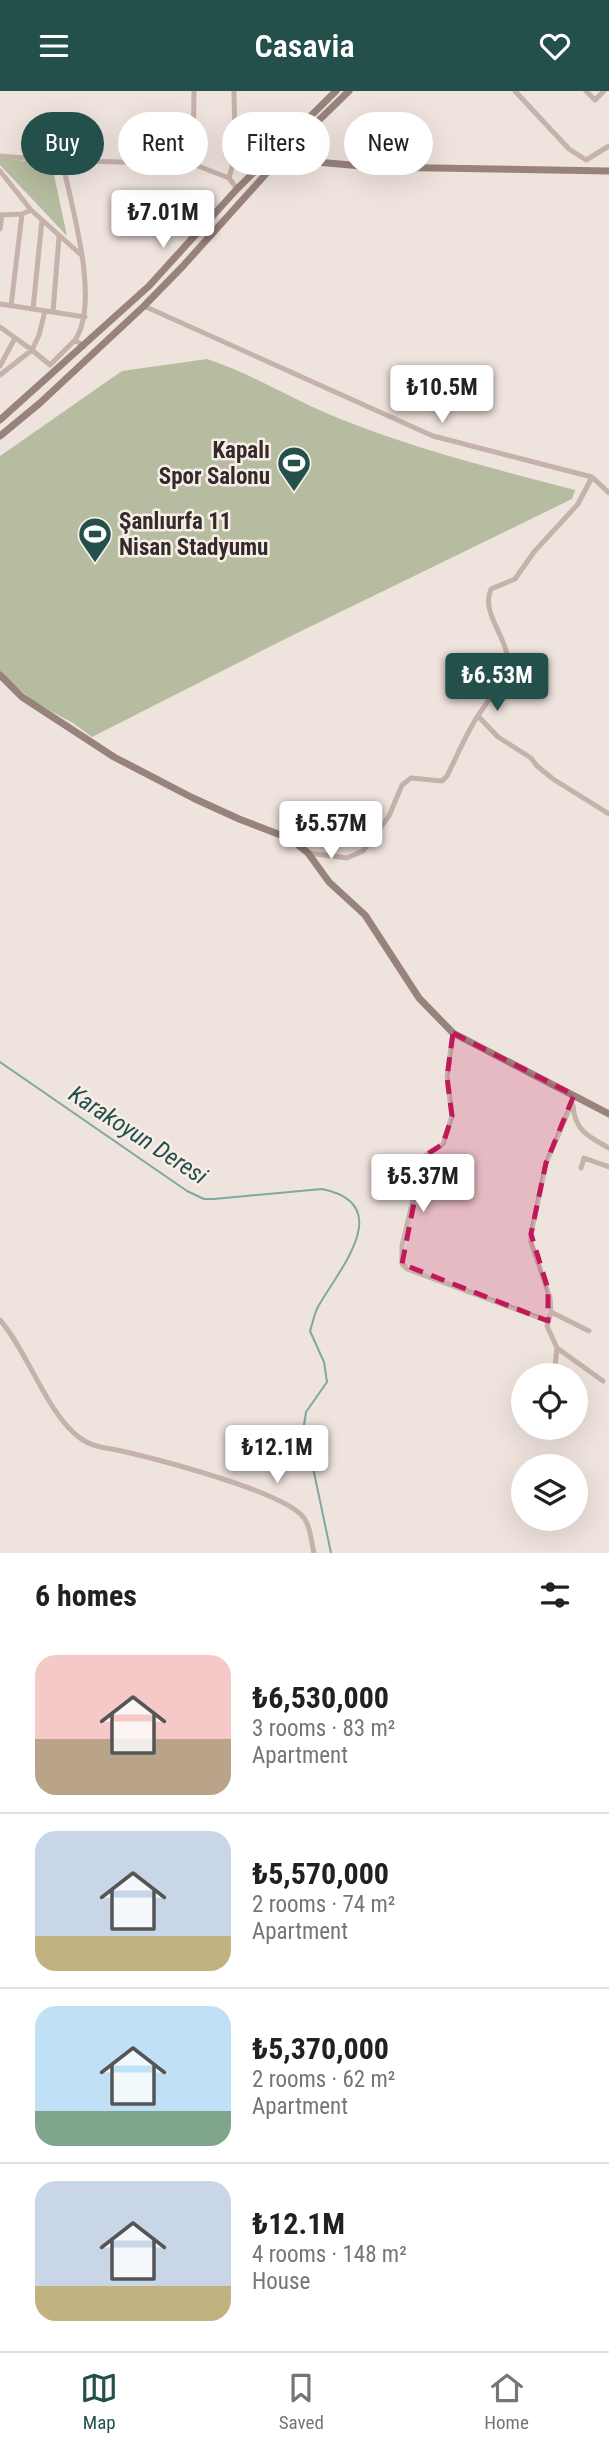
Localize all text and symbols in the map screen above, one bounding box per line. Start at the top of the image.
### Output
icon: menu [35,27,73,65]
text: Casavia [254,27,355,65]
icon: heart [536,27,574,65]
chip: Buy [21,112,104,175]
chip: Rent [118,112,208,175]
chip: Filters [222,112,330,175]
chip: New [344,112,433,175]
pin: ₺7.01M [106,191,220,250]
text: ₺7.01M [127,199,199,226]
pin: ₺10.5M [385,365,499,425]
text: ₺10.5M [406,374,478,401]
place label: Kapalı Spor Salonu [159,437,270,490]
sports icon: Kapalı Spor Salonu [275,444,313,493]
place label: Şanlıurfa 11 Nisan Stadyumu [119,508,268,561]
sports icon: Şanlıurfa 11 Nisan Stadyumu [76,515,114,564]
pin: ₺6.53M [440,653,554,713]
text: ₺6.53M [461,662,533,689]
pin: ₺5.57M [274,801,388,861]
text: ₺5.57M [295,810,367,837]
water label: Karakoyun Deresi [64,1080,213,1190]
pin: ₺5.37M [366,1155,480,1214]
text: ₺5.37M [387,1163,459,1190]
map controls [511,1363,588,1531]
button: locate [511,1363,588,1440]
pin: ₺12.1M [220,1425,334,1485]
text: ₺12.1M [241,1434,313,1461]
button: layers [511,1454,588,1531]
icon: filters [536,1576,574,1614]
text: 6 homes [35,1578,137,1613]
text: ₺6,530,000 [252,1680,389,1715]
icon: home [91,1683,175,1767]
text: 3 rooms · 83 m² [252,1715,395,1742]
text: Apartment [252,1742,348,1769]
text: ₺5,570,000 [252,1856,389,1891]
icon: home [91,1859,175,1943]
text: 2 rooms · 74 m² [252,1891,395,1918]
text: Apartment [252,1918,348,1945]
text: ₺5,370,000 [252,2031,389,2066]
icon: home [91,2034,175,2118]
text: 2 rooms · 62 m² [252,2066,395,2093]
text: Apartment [252,2093,348,2120]
text: ₺12.1M [252,2206,345,2241]
icon: home [91,2209,175,2293]
text: 4 rooms · 148 m² [252,2241,407,2268]
text: House [252,2268,310,2295]
tab: Map [80,2369,118,2434]
tab: Saved [279,2369,324,2434]
tab: Home [484,2369,529,2434]

